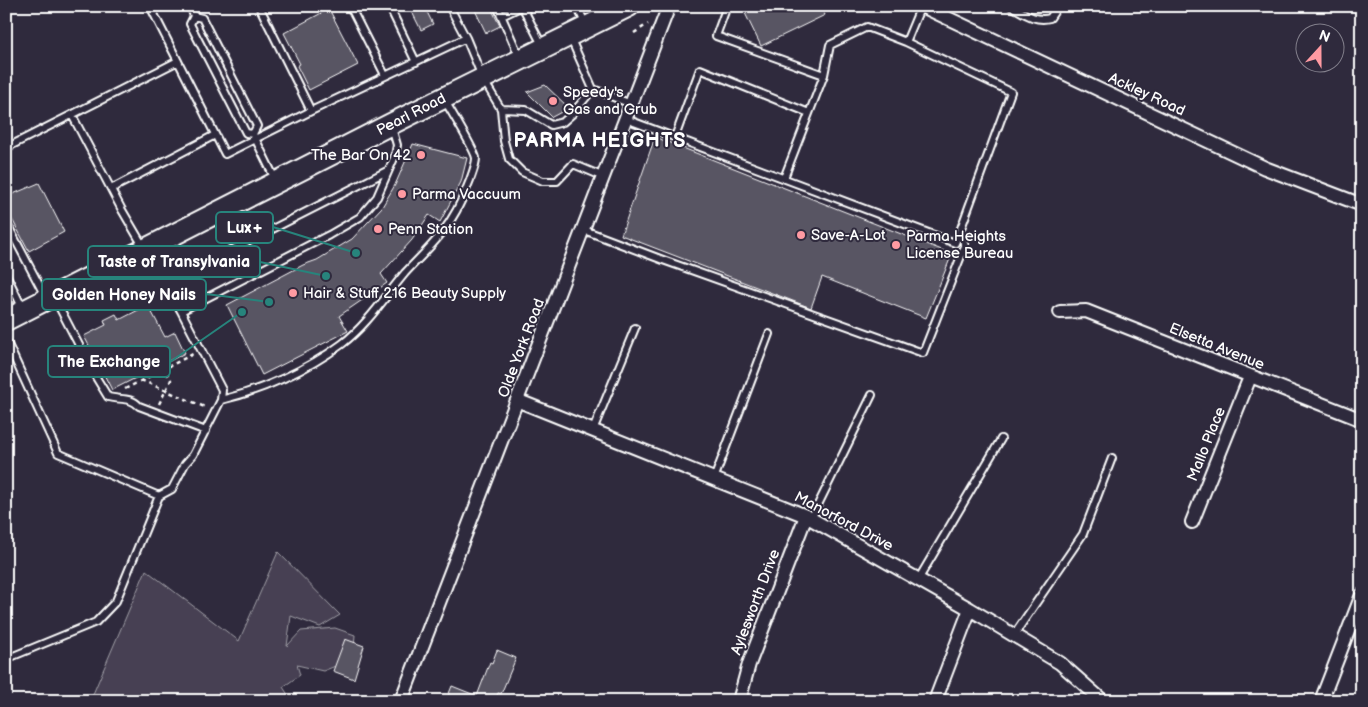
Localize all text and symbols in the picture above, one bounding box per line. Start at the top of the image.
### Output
north arrow [1296,22,1346,72]
text: N [1317,27,1332,46]
street label: Ackley Road [1105,68,1188,120]
place label: Speedy's Gas and Grub [563,83,658,119]
street label: Pearl Road [373,89,449,140]
marker: Speedy's Gas and Grub [547,95,559,107]
district label: PARMA HEIGHTS [514,129,686,153]
place label: The Bar On 42 [311,146,411,165]
marker: The Bar On 42 [415,149,427,161]
place label: Parma Vaccuum [412,185,521,204]
marker: Parma Vaccuum [396,188,408,200]
callout: Lux+ [216,212,273,243]
text: Lux+ [227,219,263,238]
place label: Penn Station [388,220,473,239]
marker: Penn Station [372,223,384,235]
place label: Save-A-Lot [811,226,886,245]
place label: Parma Heights License Bureau [906,227,1013,263]
marker: Save-A-Lot [795,229,807,241]
marker: Parma Heights License Bureau [890,239,902,251]
callout: Taste of Transylvania [88,246,260,277]
text: Taste of Transylvania [98,253,250,272]
callout: Golden Honey Nails [42,279,206,310]
place label: Hair & Stuff 216 Beauty Supply [303,284,506,303]
text: Golden Honey Nails [52,286,196,305]
marker: Hair & Stuff 216 Beauty Supply [287,287,299,299]
street label: Olde York Road [494,296,549,400]
street label: Elsetta Avenue [1166,319,1267,374]
callout: The Exchange [48,346,170,377]
text: The Exchange [58,353,160,372]
street label: Mallo Place [1183,404,1230,484]
street label: Manorford Drive [791,487,897,556]
street label: Aylesworth Drive [727,547,784,658]

